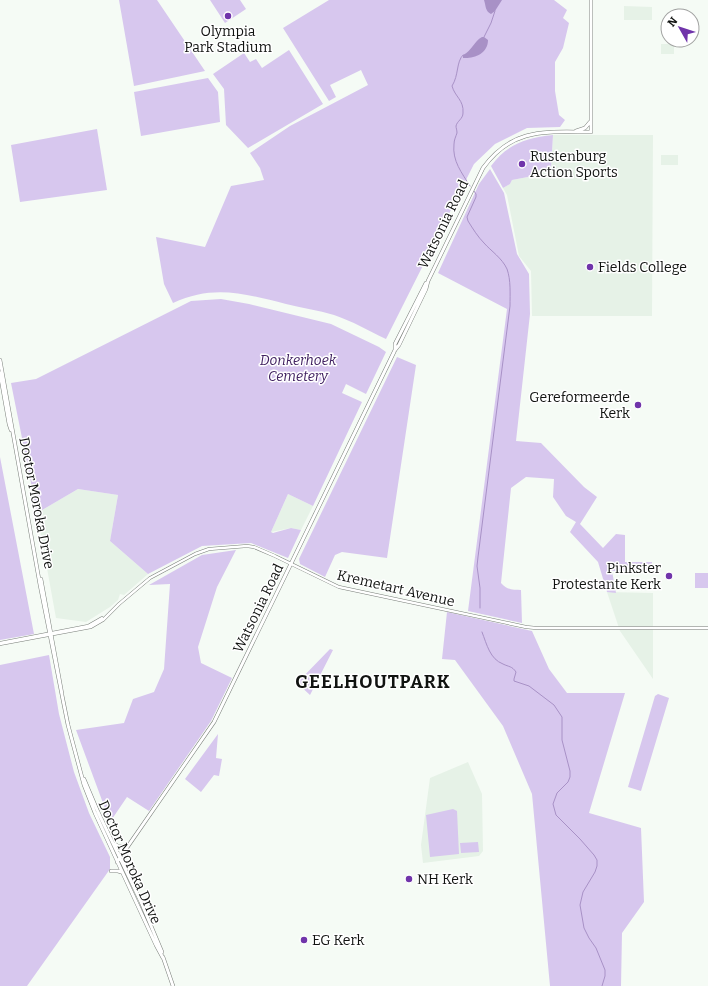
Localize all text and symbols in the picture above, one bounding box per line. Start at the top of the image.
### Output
north arrow [660,8,700,48]
marker: Olympia Park Stadium [223,11,233,21]
text: N [665,14,681,29]
place label: Olympia Park Stadium [184,23,272,56]
place label: Rustenburg Action Sports [530,148,618,181]
marker: Rustenburg Action Sports [517,159,527,169]
street label: Watsonia Road [415,177,472,271]
place label: Fields College [598,259,687,276]
marker: Fields College [585,262,595,272]
park label: Donkerhoek Cemetery [260,352,337,385]
place label: Gereformeerde Kerk [529,389,630,422]
marker: Gereformeerde Kerk [633,400,643,410]
street label: Doctor Moroka Drive [15,436,58,570]
place label: Pinkster Protestante Kerk [552,560,661,593]
street label: Watsonia Road [230,561,287,655]
street label: Kremetart Avenue [335,567,456,610]
marker: Pinkster Protestante Kerk [664,571,674,581]
district label: GEELHOUTPARK [295,671,451,693]
street label: Doctor Moroka Drive [95,798,164,927]
place label: NH Kerk [417,871,473,888]
marker: NH Kerk [404,874,414,884]
place label: EG Kerk [312,932,364,949]
marker: EG Kerk [299,935,309,945]

